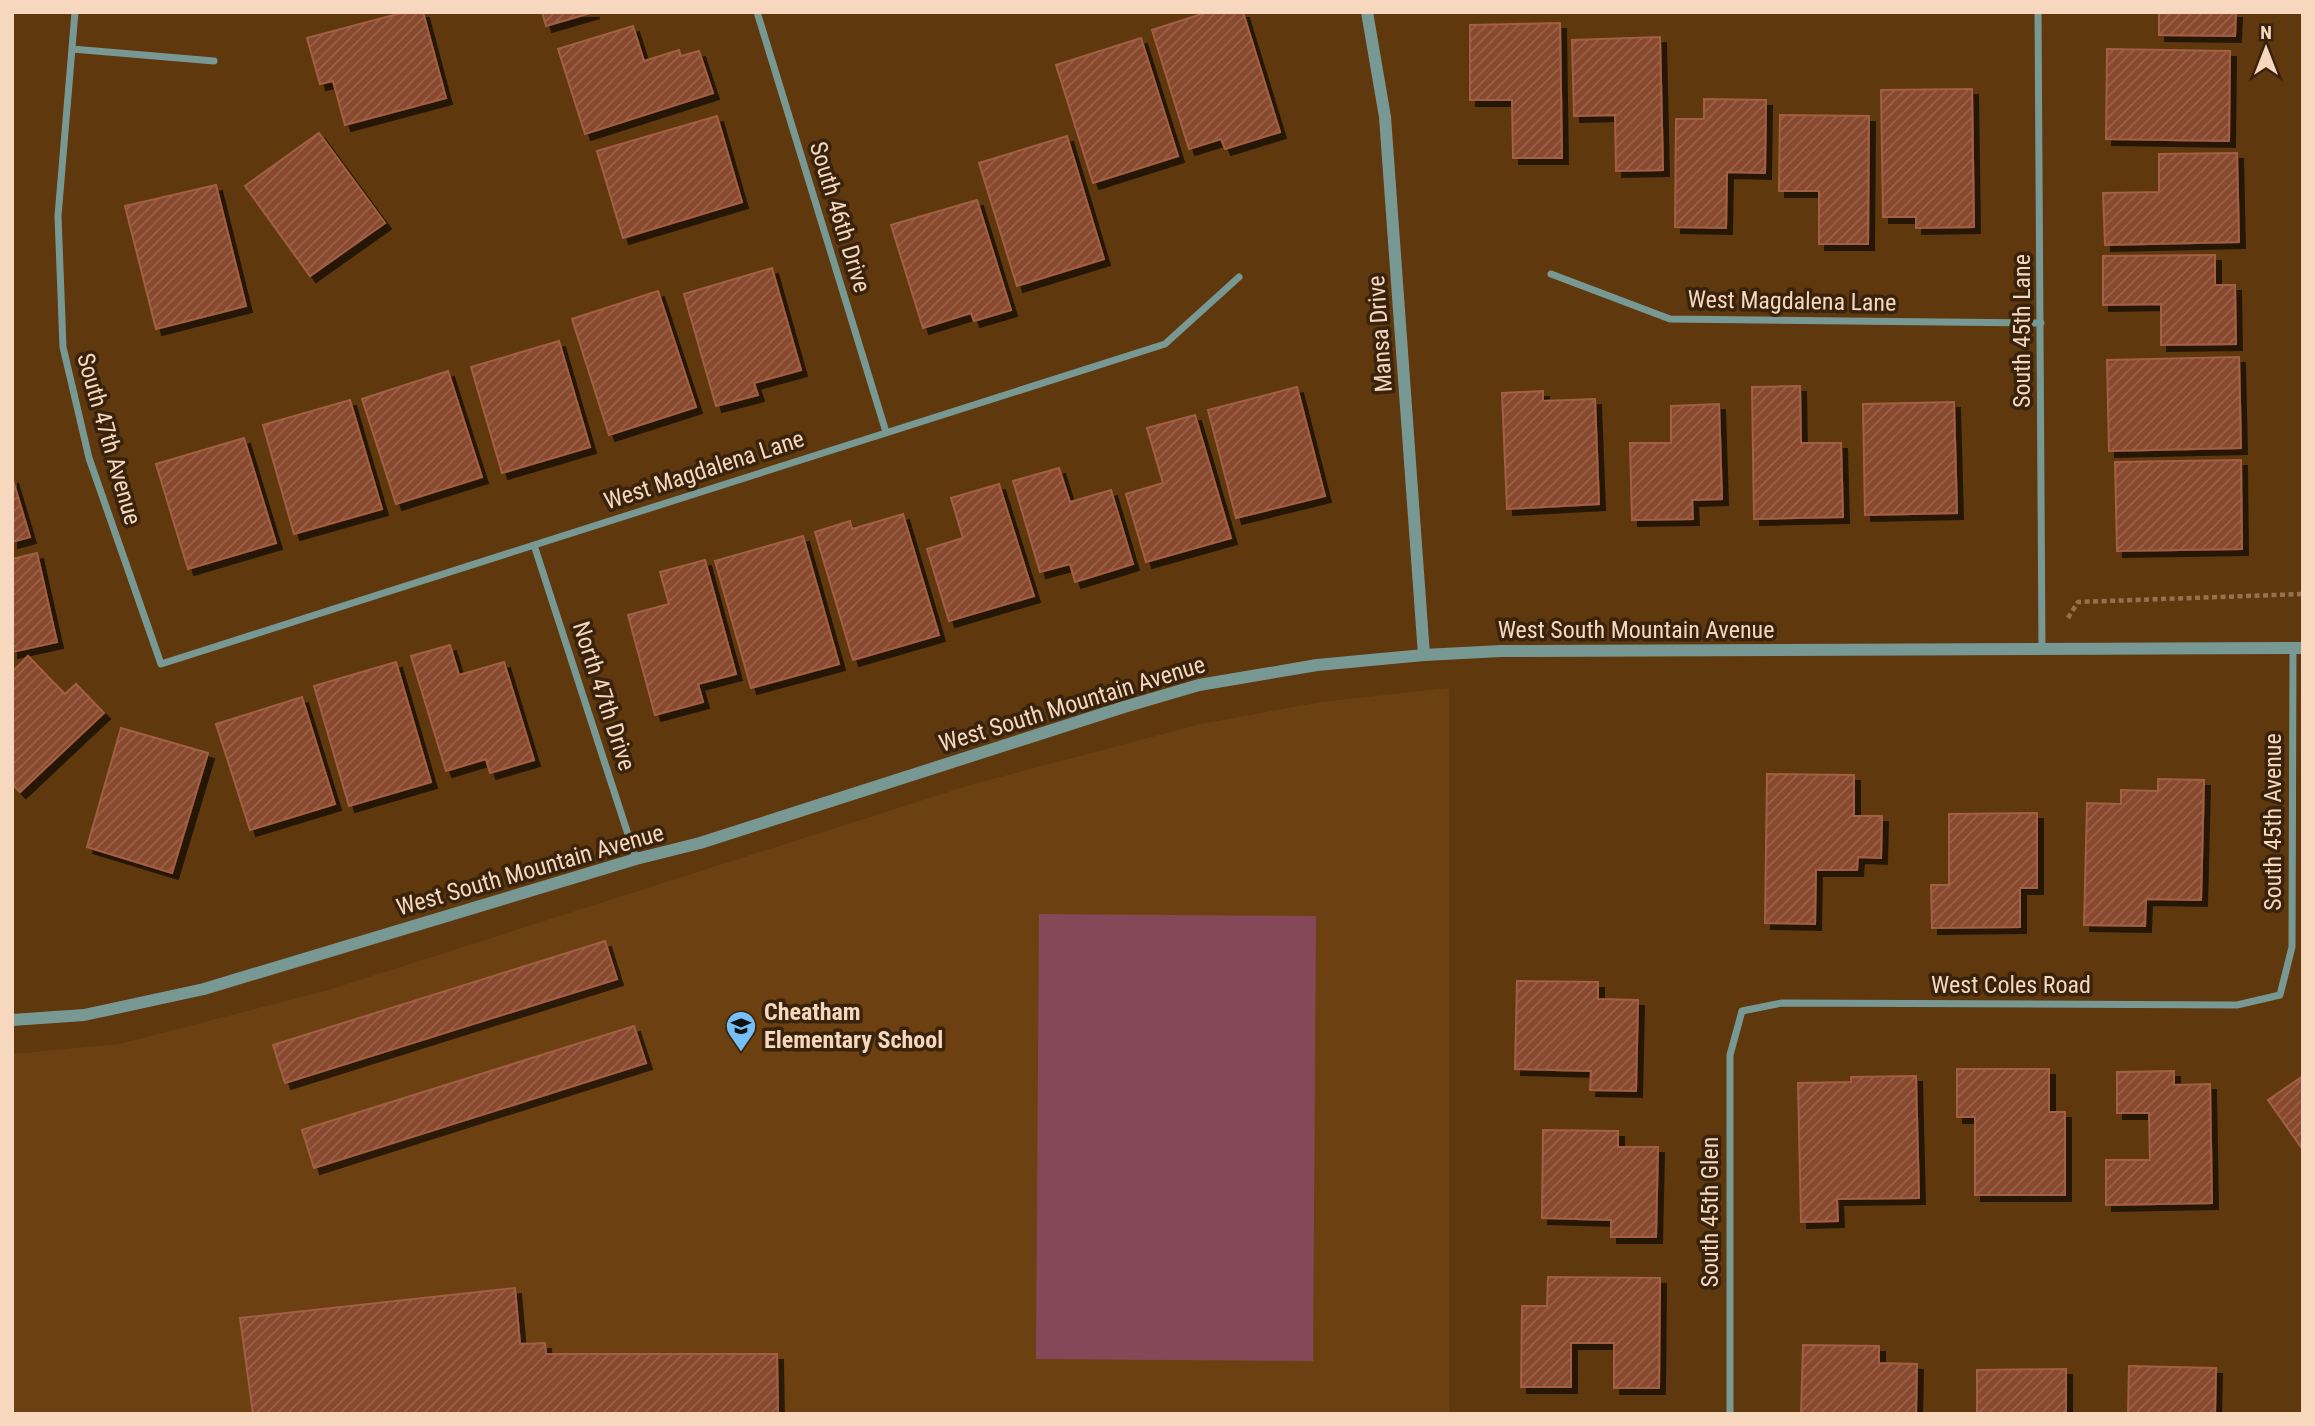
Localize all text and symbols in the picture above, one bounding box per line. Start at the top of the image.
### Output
north arrow [2231,14,2301,84]
text: N [2260,21,2272,44]
street label: South 46th Drive [804,138,876,296]
street label: South 45th Lane [2008,254,2036,408]
street label: Mansa Drive [1362,275,1398,393]
street label: West Magdalena Lane [1687,285,1897,317]
street label: South 47th Avenue [71,350,147,528]
street label: West Magdalena Lane [600,424,808,516]
street label: West South Mountain Avenue [1498,616,1774,644]
street label: North 47th Drive [567,618,641,774]
street label: West South Mountain Avenue [936,650,1208,758]
street label: South 45th Avenue [2259,733,2287,911]
street label: West South Mountain Avenue [393,818,667,922]
street label: West Coles Road [1931,971,2091,999]
place label: Cheatham Elementary School [764,998,943,1054]
school or university icon: Cheatham Elementary School [724,1009,758,1053]
street label: South 45th Glen [1696,1137,1724,1287]

